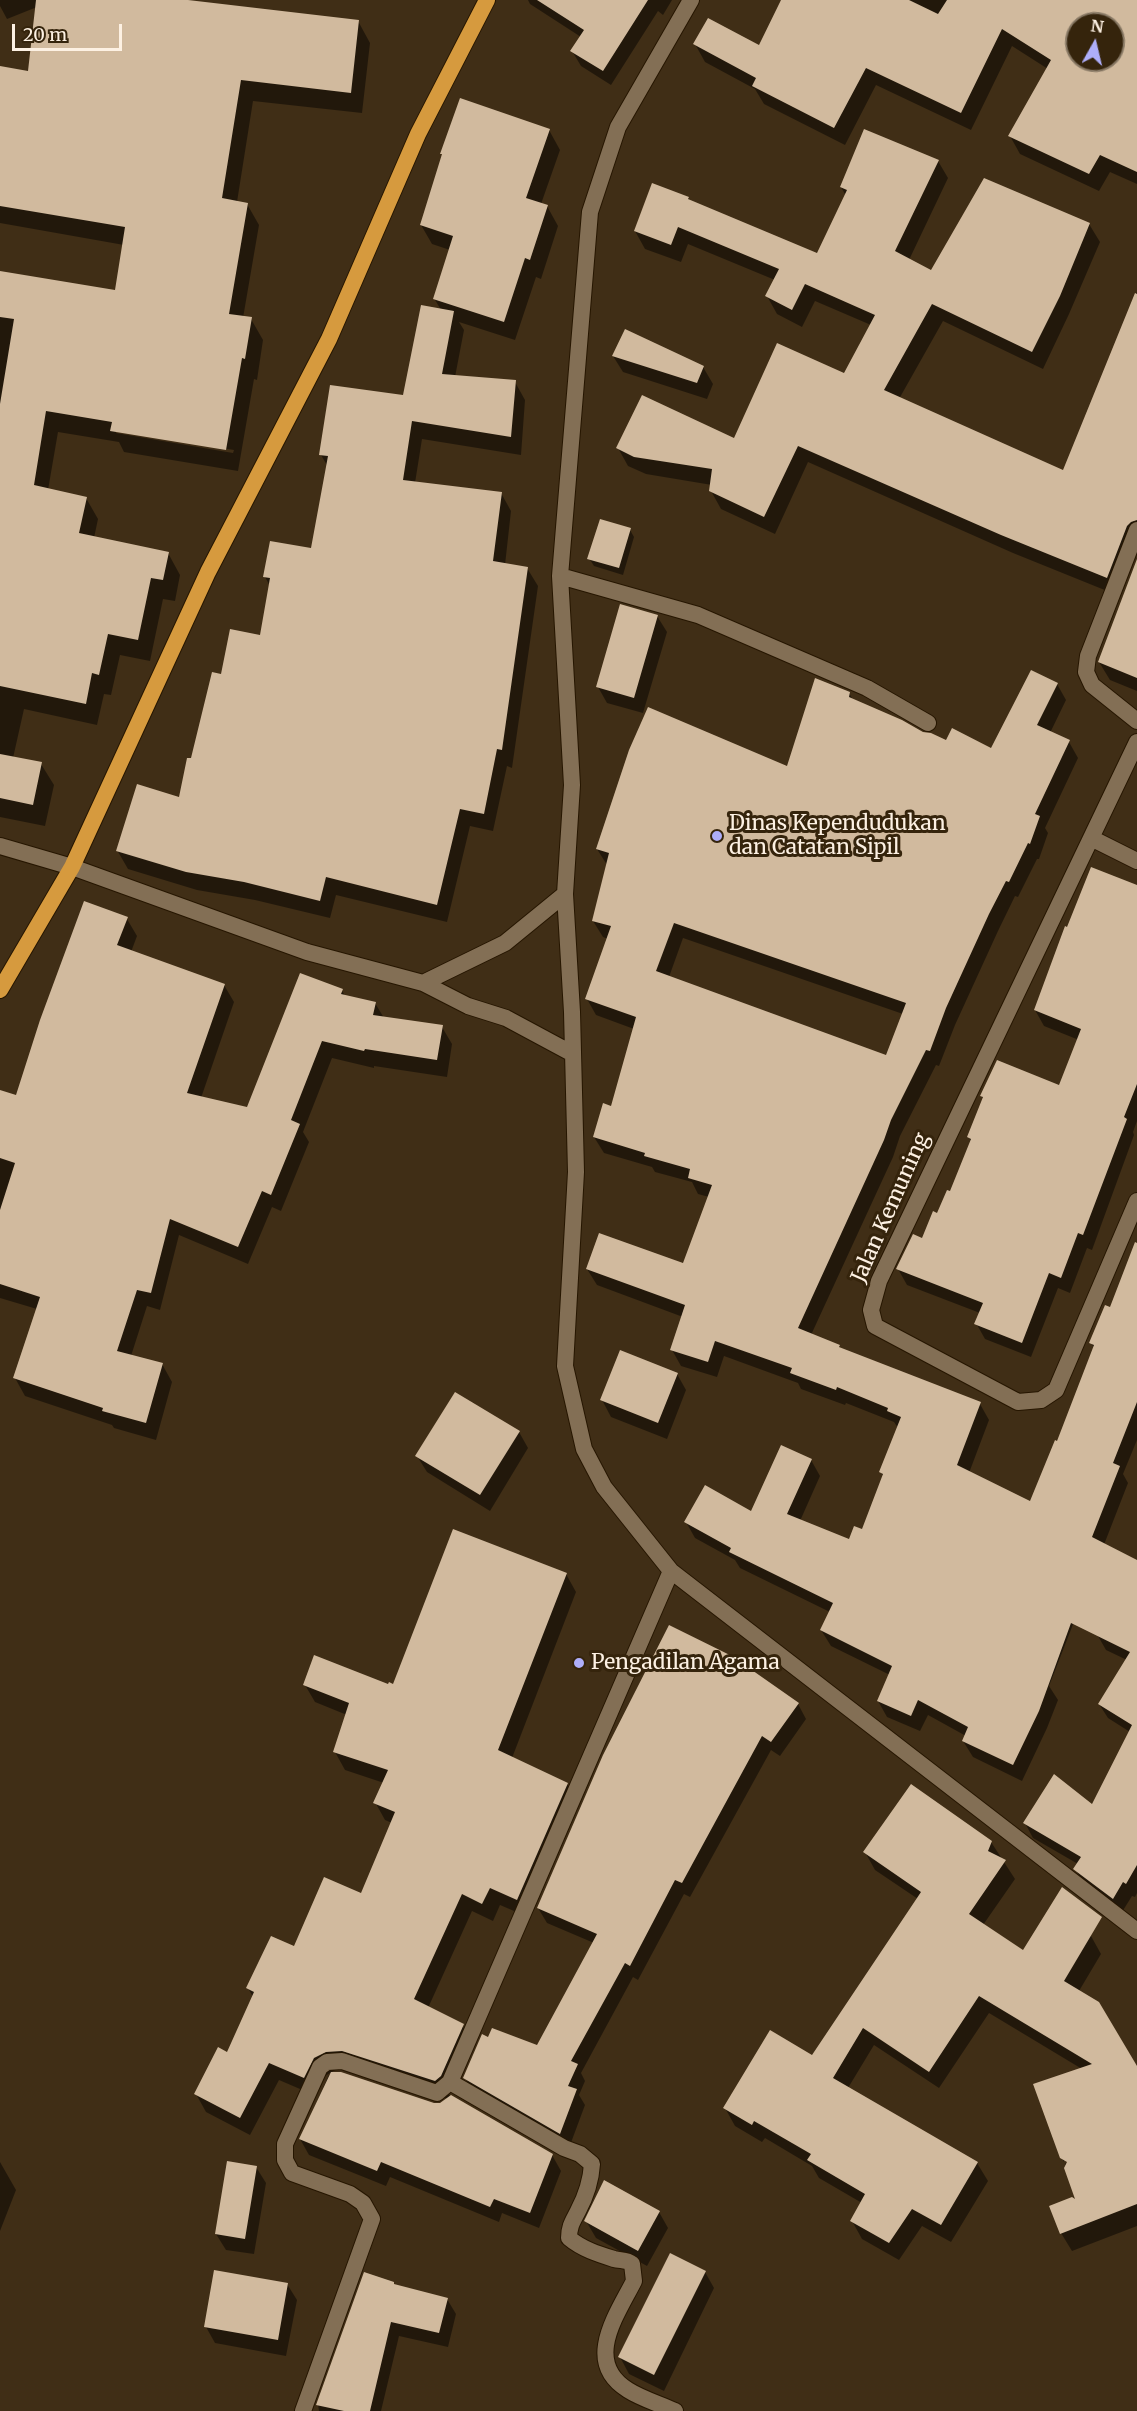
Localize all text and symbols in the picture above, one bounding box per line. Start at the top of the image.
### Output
scale bar [15,12,124,50]
north arrow [1065,12,1125,72]
text: N [1090,15,1105,37]
text: 20 m [23,23,67,46]
place label: Dinas Kependudukan dan Catatan Sipil [729,811,946,861]
marker: Dinas Kependudukan dan Catatan Sipil [710,829,724,843]
street label: Jalan Kemuning [847,1129,935,1287]
place label: Pengadilan Agama [591,1650,780,1676]
marker: Pengadilan Agama [572,1656,586,1670]

